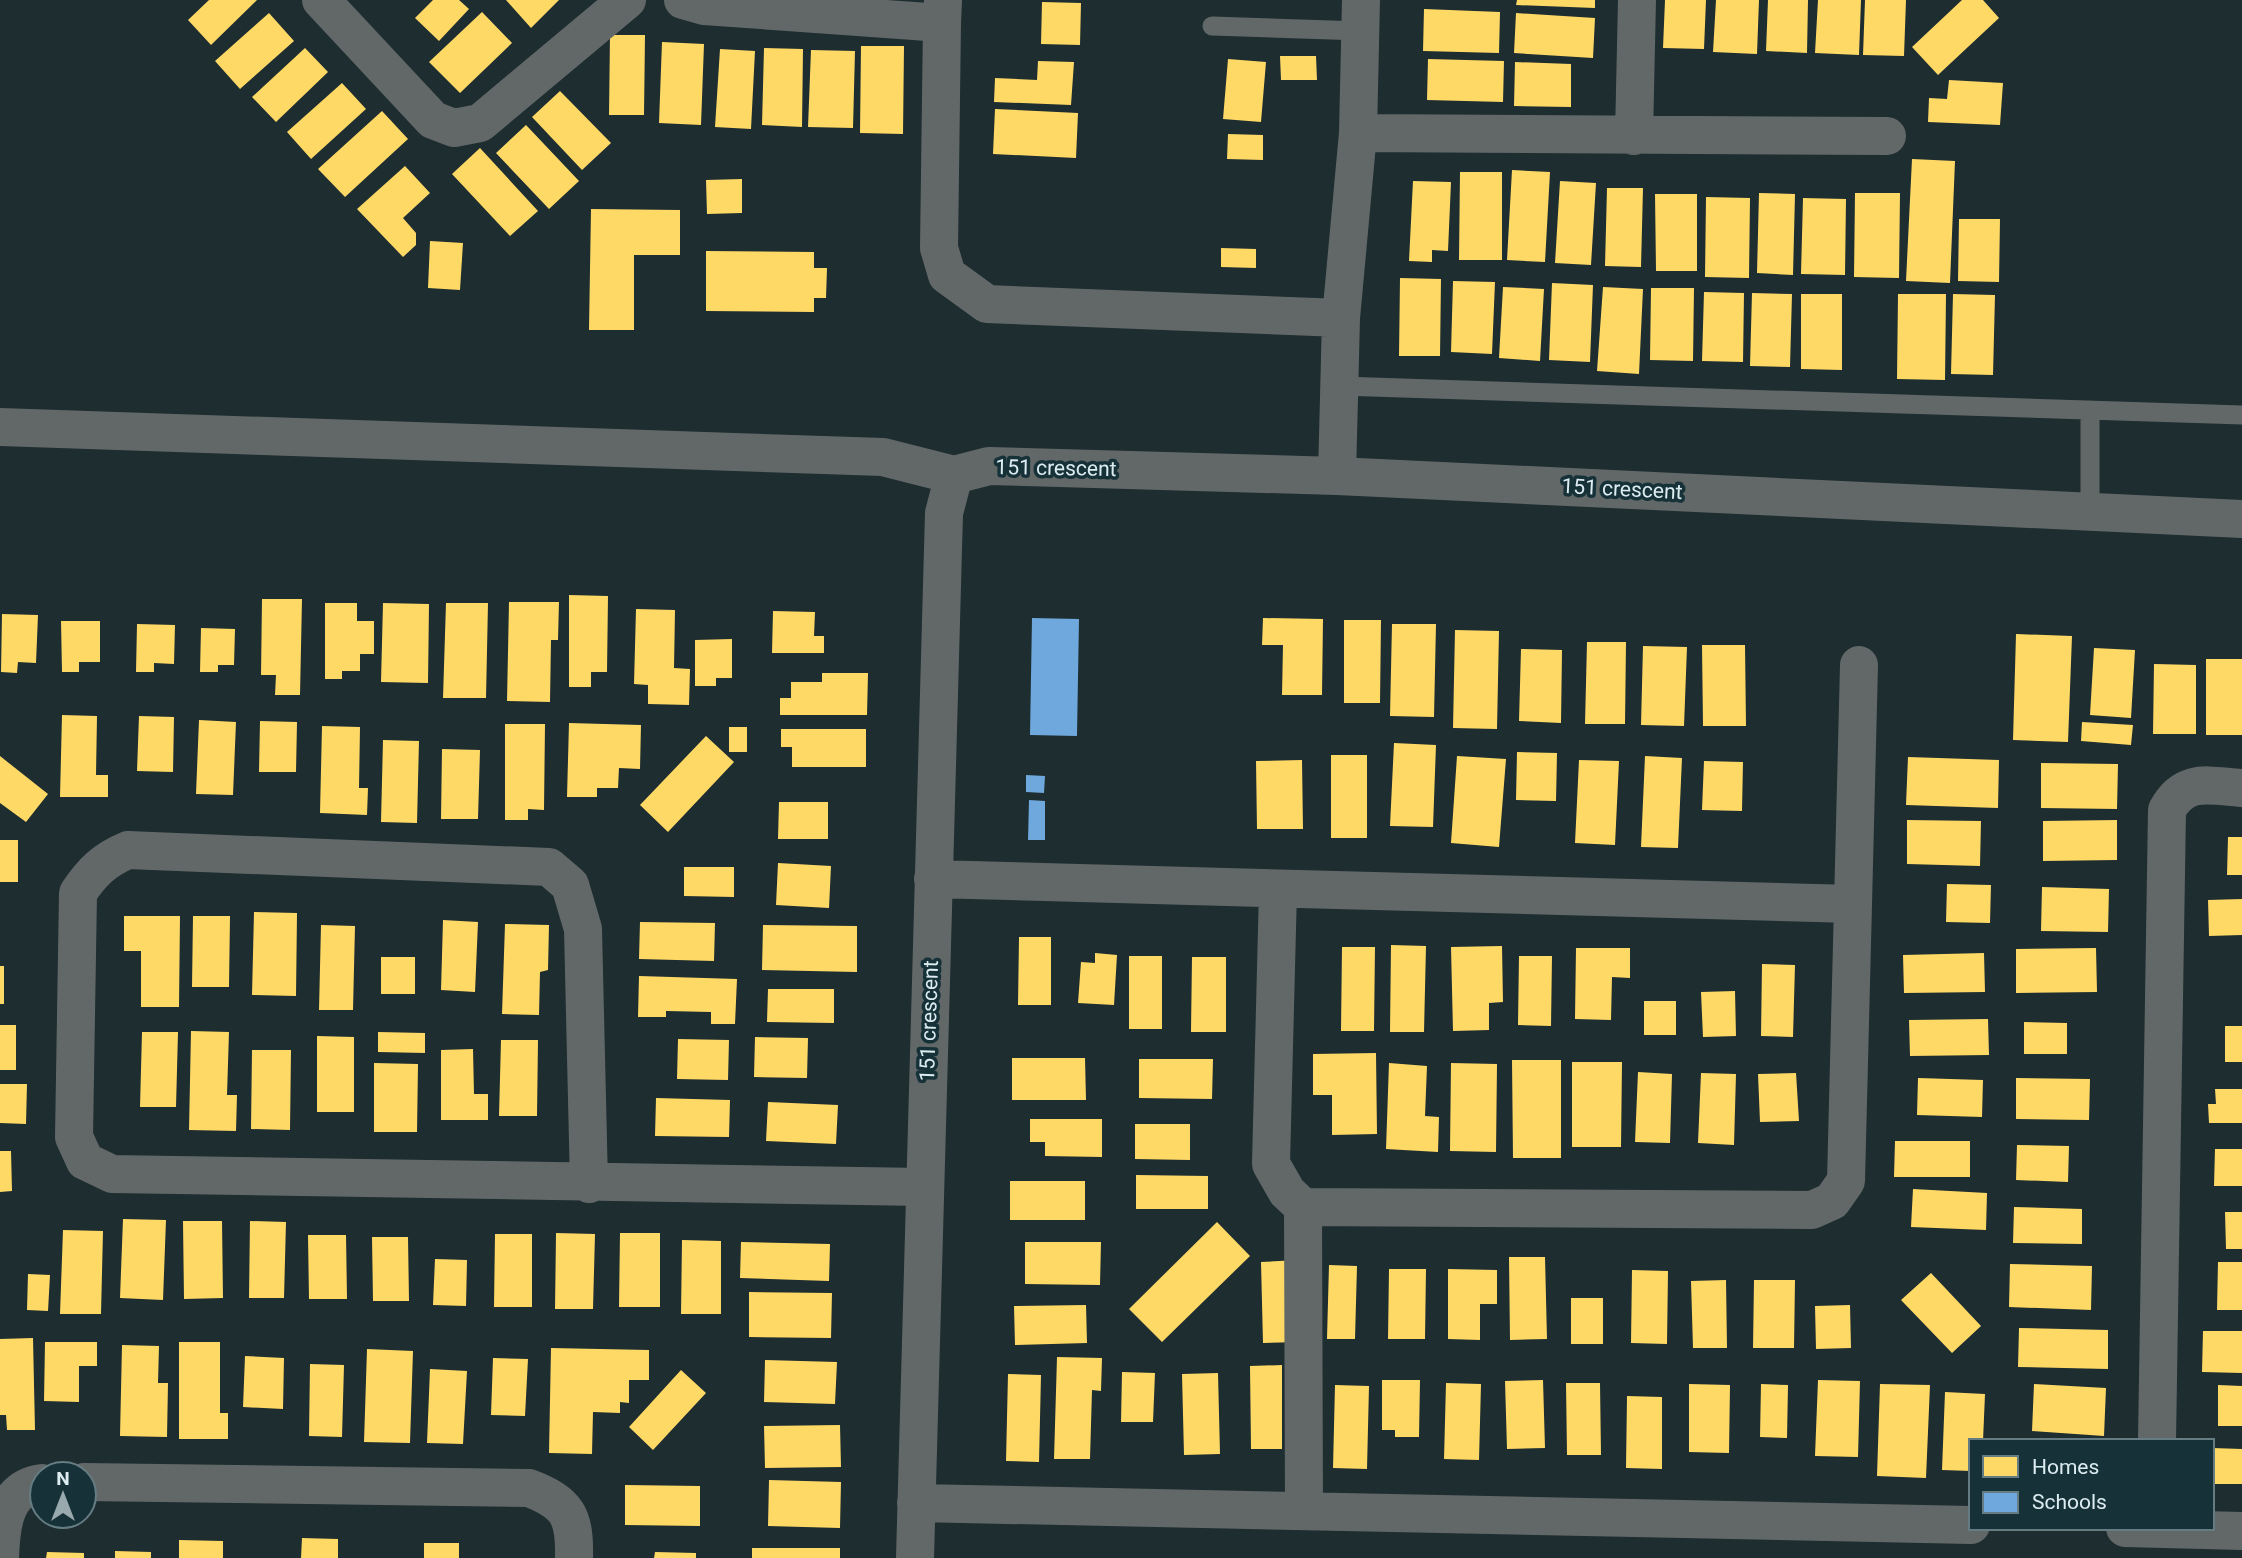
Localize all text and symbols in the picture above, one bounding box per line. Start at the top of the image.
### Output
street label: 151 crescent [995,455,1117,481]
street label: 151 crescent [1561,474,1683,504]
street label: 151 crescent [915,960,943,1082]
legend [1969,1439,2214,1530]
text: Homes [2032,1455,2099,1479]
north arrow [28,1460,98,1530]
text: N [56,1467,70,1490]
text: Schools [2032,1490,2107,1514]

